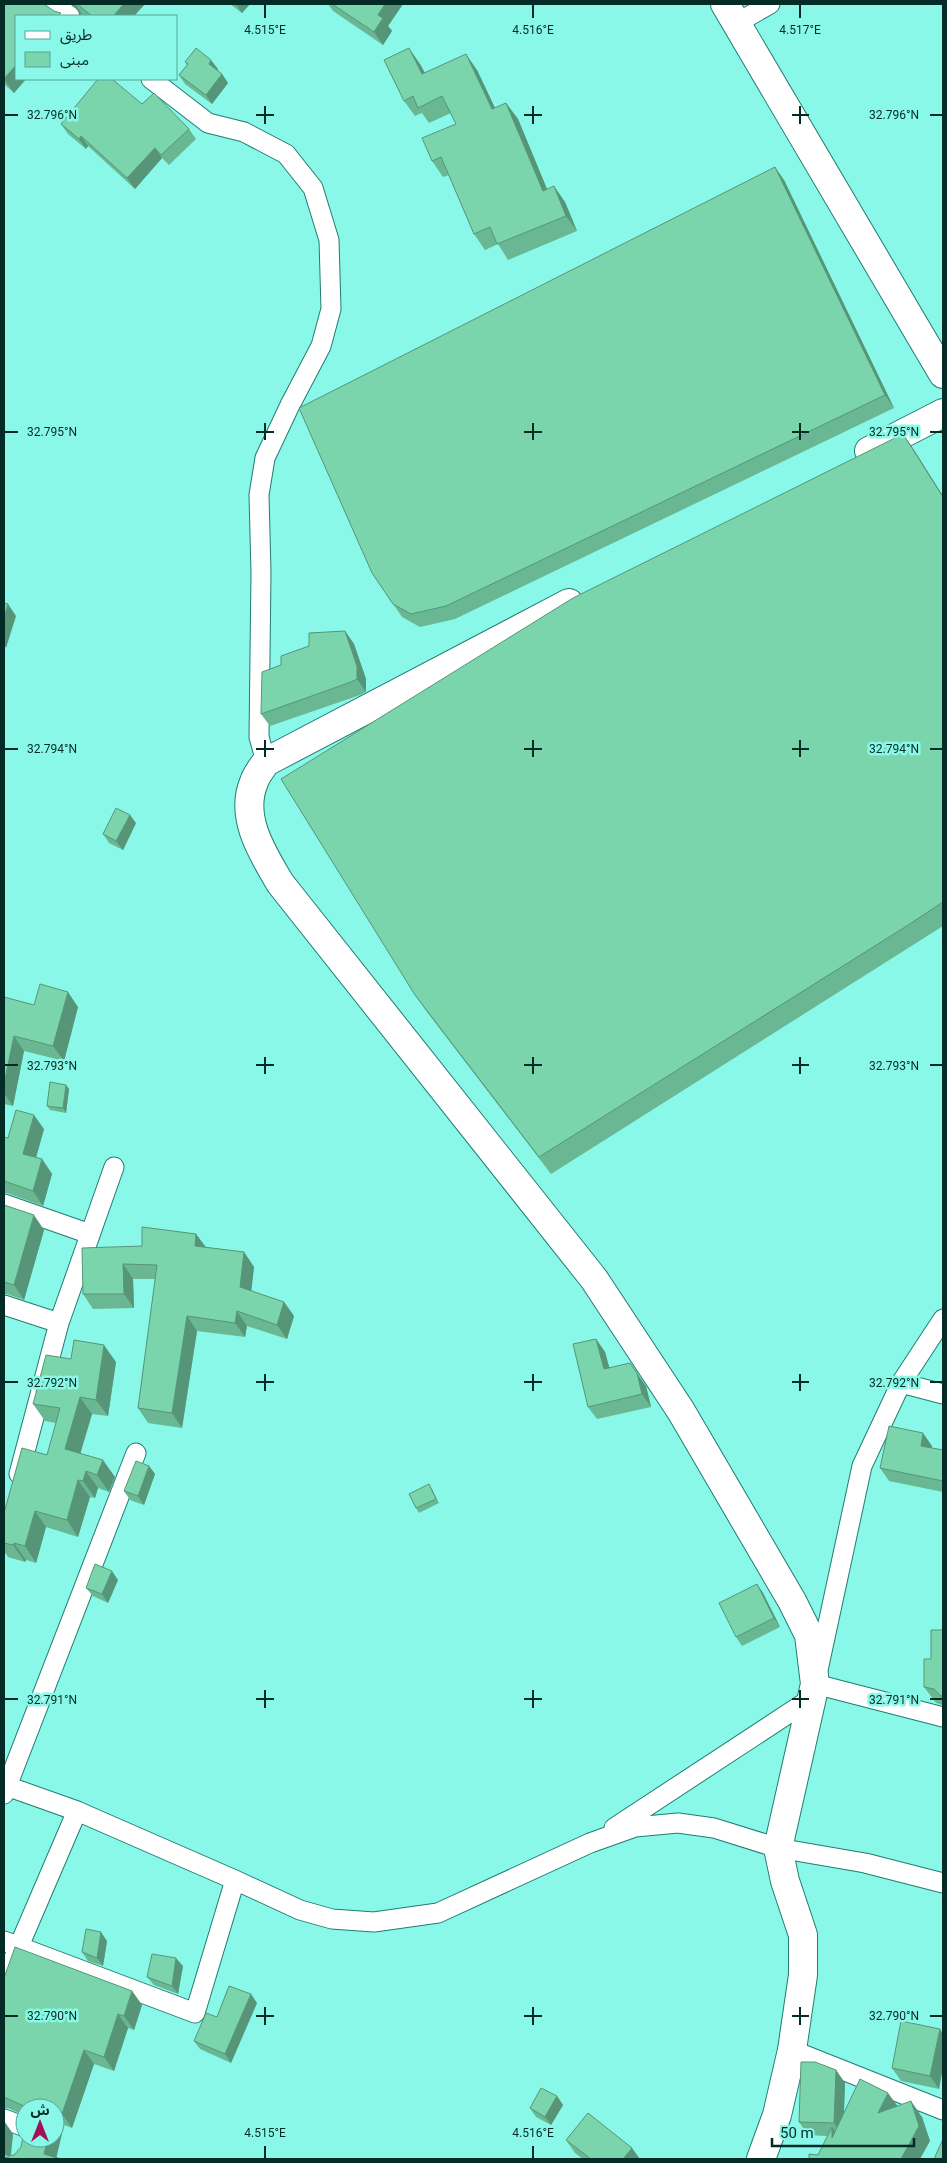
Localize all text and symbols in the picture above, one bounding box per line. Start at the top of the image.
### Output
legend [15,15,178,80]
text: 4.515°E [244,23,286,37]
text: 4.516°E [512,23,554,37]
text: 4.517°E [779,23,821,37]
text: طريق [60,26,92,45]
text: مبنى [60,51,89,69]
text: 32.796°N [27,108,77,122]
text: 32.796°N [869,108,919,122]
text: 32.795°N [27,425,77,439]
text: 32.795°N [869,425,919,439]
text: 32.794°N [27,742,77,756]
text: 32.794°N [869,742,919,756]
text: 32.793°N [27,1059,77,1073]
text: 32.793°N [869,1059,919,1073]
text: 32.792°N [27,1376,77,1390]
text: 32.792°N [869,1376,919,1390]
text: 32.791°N [27,1693,77,1707]
text: 32.791°N [869,1693,919,1707]
text: 32.790°N [27,2009,77,2023]
text: 32.790°N [869,2009,919,2023]
north arrow [15,2098,65,2148]
text: ش [30,2102,50,2118]
scale bar [772,2116,914,2148]
text: 50 m [780,2124,814,2142]
text: 4.515°E [244,2126,286,2140]
text: 4.516°E [512,2126,554,2140]

